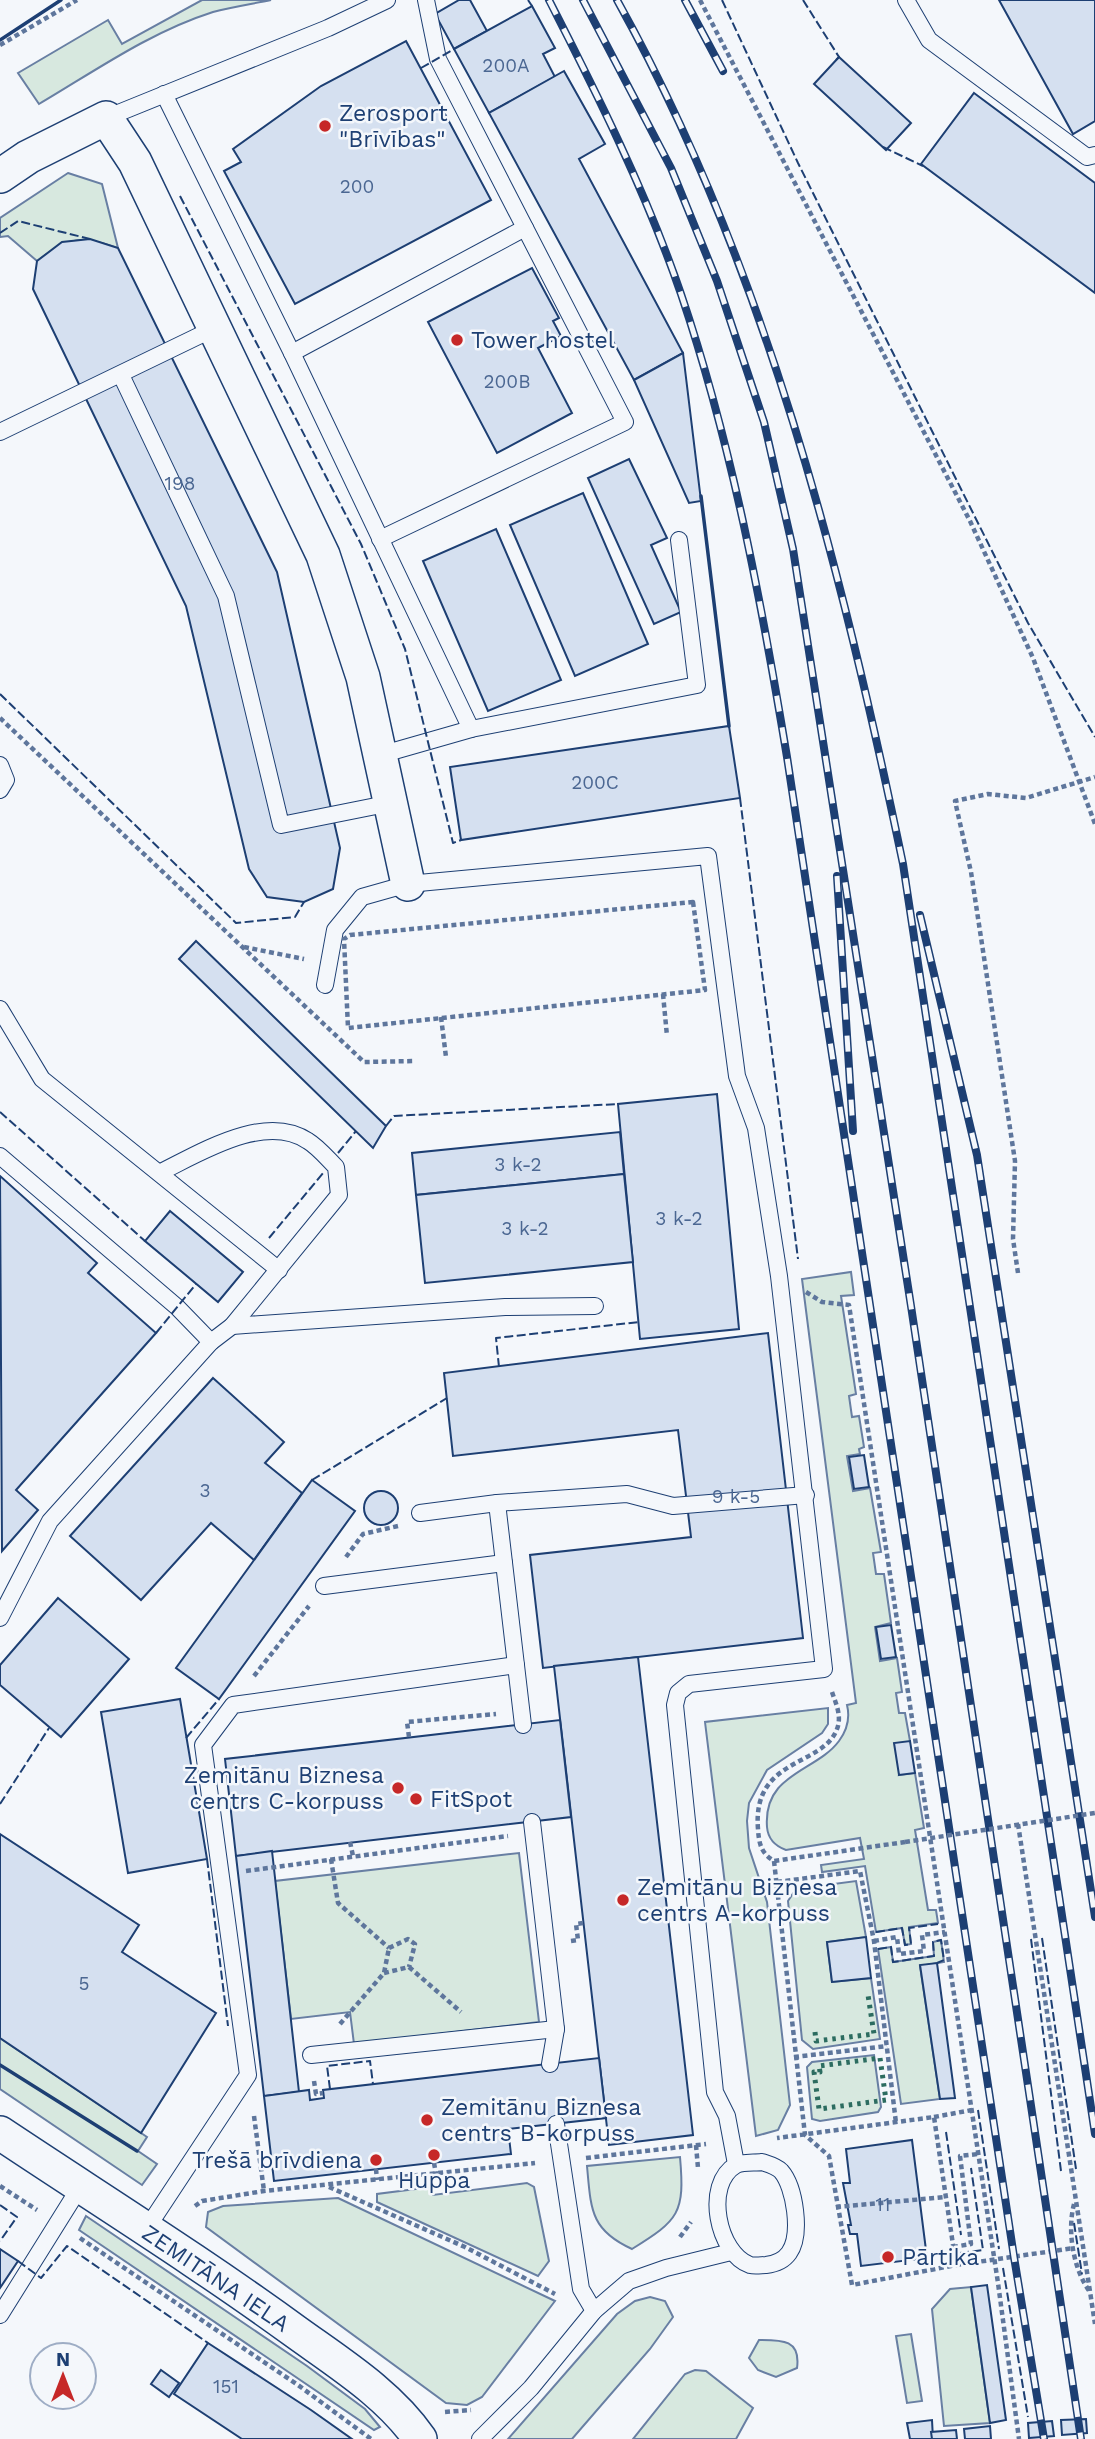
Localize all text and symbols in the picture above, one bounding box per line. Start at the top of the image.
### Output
house number: 200A [482,54,530,77]
place label: Zerosport "Brīvības" [339,100,448,153]
marker: Zerosport "Brīvības" [317,118,333,134]
house number: 200 [340,175,374,198]
place label: Tower hostel [471,327,615,354]
marker: Tower hostel [449,332,465,348]
house number: 200B [483,370,531,393]
house number: 198 [165,472,195,495]
house number: 200C [571,771,619,794]
house number: 3 k-2 [494,1153,542,1176]
house number: 3 k-2 [655,1207,703,1230]
house number: 3 k-2 [501,1217,549,1240]
house number: 3 [199,1479,211,1502]
house number: 9 k-5 [712,1485,760,1508]
place label: Zemitānu Biznesa centrs C-korpuss [184,1762,384,1815]
marker: Zemitānu Biznesa centrs C-korpuss [390,1780,406,1796]
place label: FitSpot [430,1786,512,1813]
marker: FitSpot [408,1791,424,1807]
place label: Zemitānu Biznesa centrs A-korpuss [637,1874,837,1927]
marker: Zemitānu Biznesa centrs A-korpuss [615,1892,631,1908]
house number: 5 [78,1972,90,1995]
place label: Zemitānu Biznesa centrs B-korpuss [441,2094,641,2147]
marker: Zemitānu Biznesa centrs B-korpuss [419,2112,435,2128]
place label: Trešā brīvdiena [192,2147,362,2174]
marker: Huppa [426,2147,442,2163]
marker: Trešā brīvdiena [368,2152,384,2168]
place label: Huppa [398,2167,470,2194]
house number: 11 [876,2193,890,2216]
street label: ZEMITĀNA IELA [137,2219,295,2338]
place label: Pārtika [902,2244,979,2271]
marker: Pārtika [880,2249,896,2265]
north arrow [28,2341,98,2411]
text: N [56,2348,70,2371]
house number: 151 [213,2375,239,2398]

